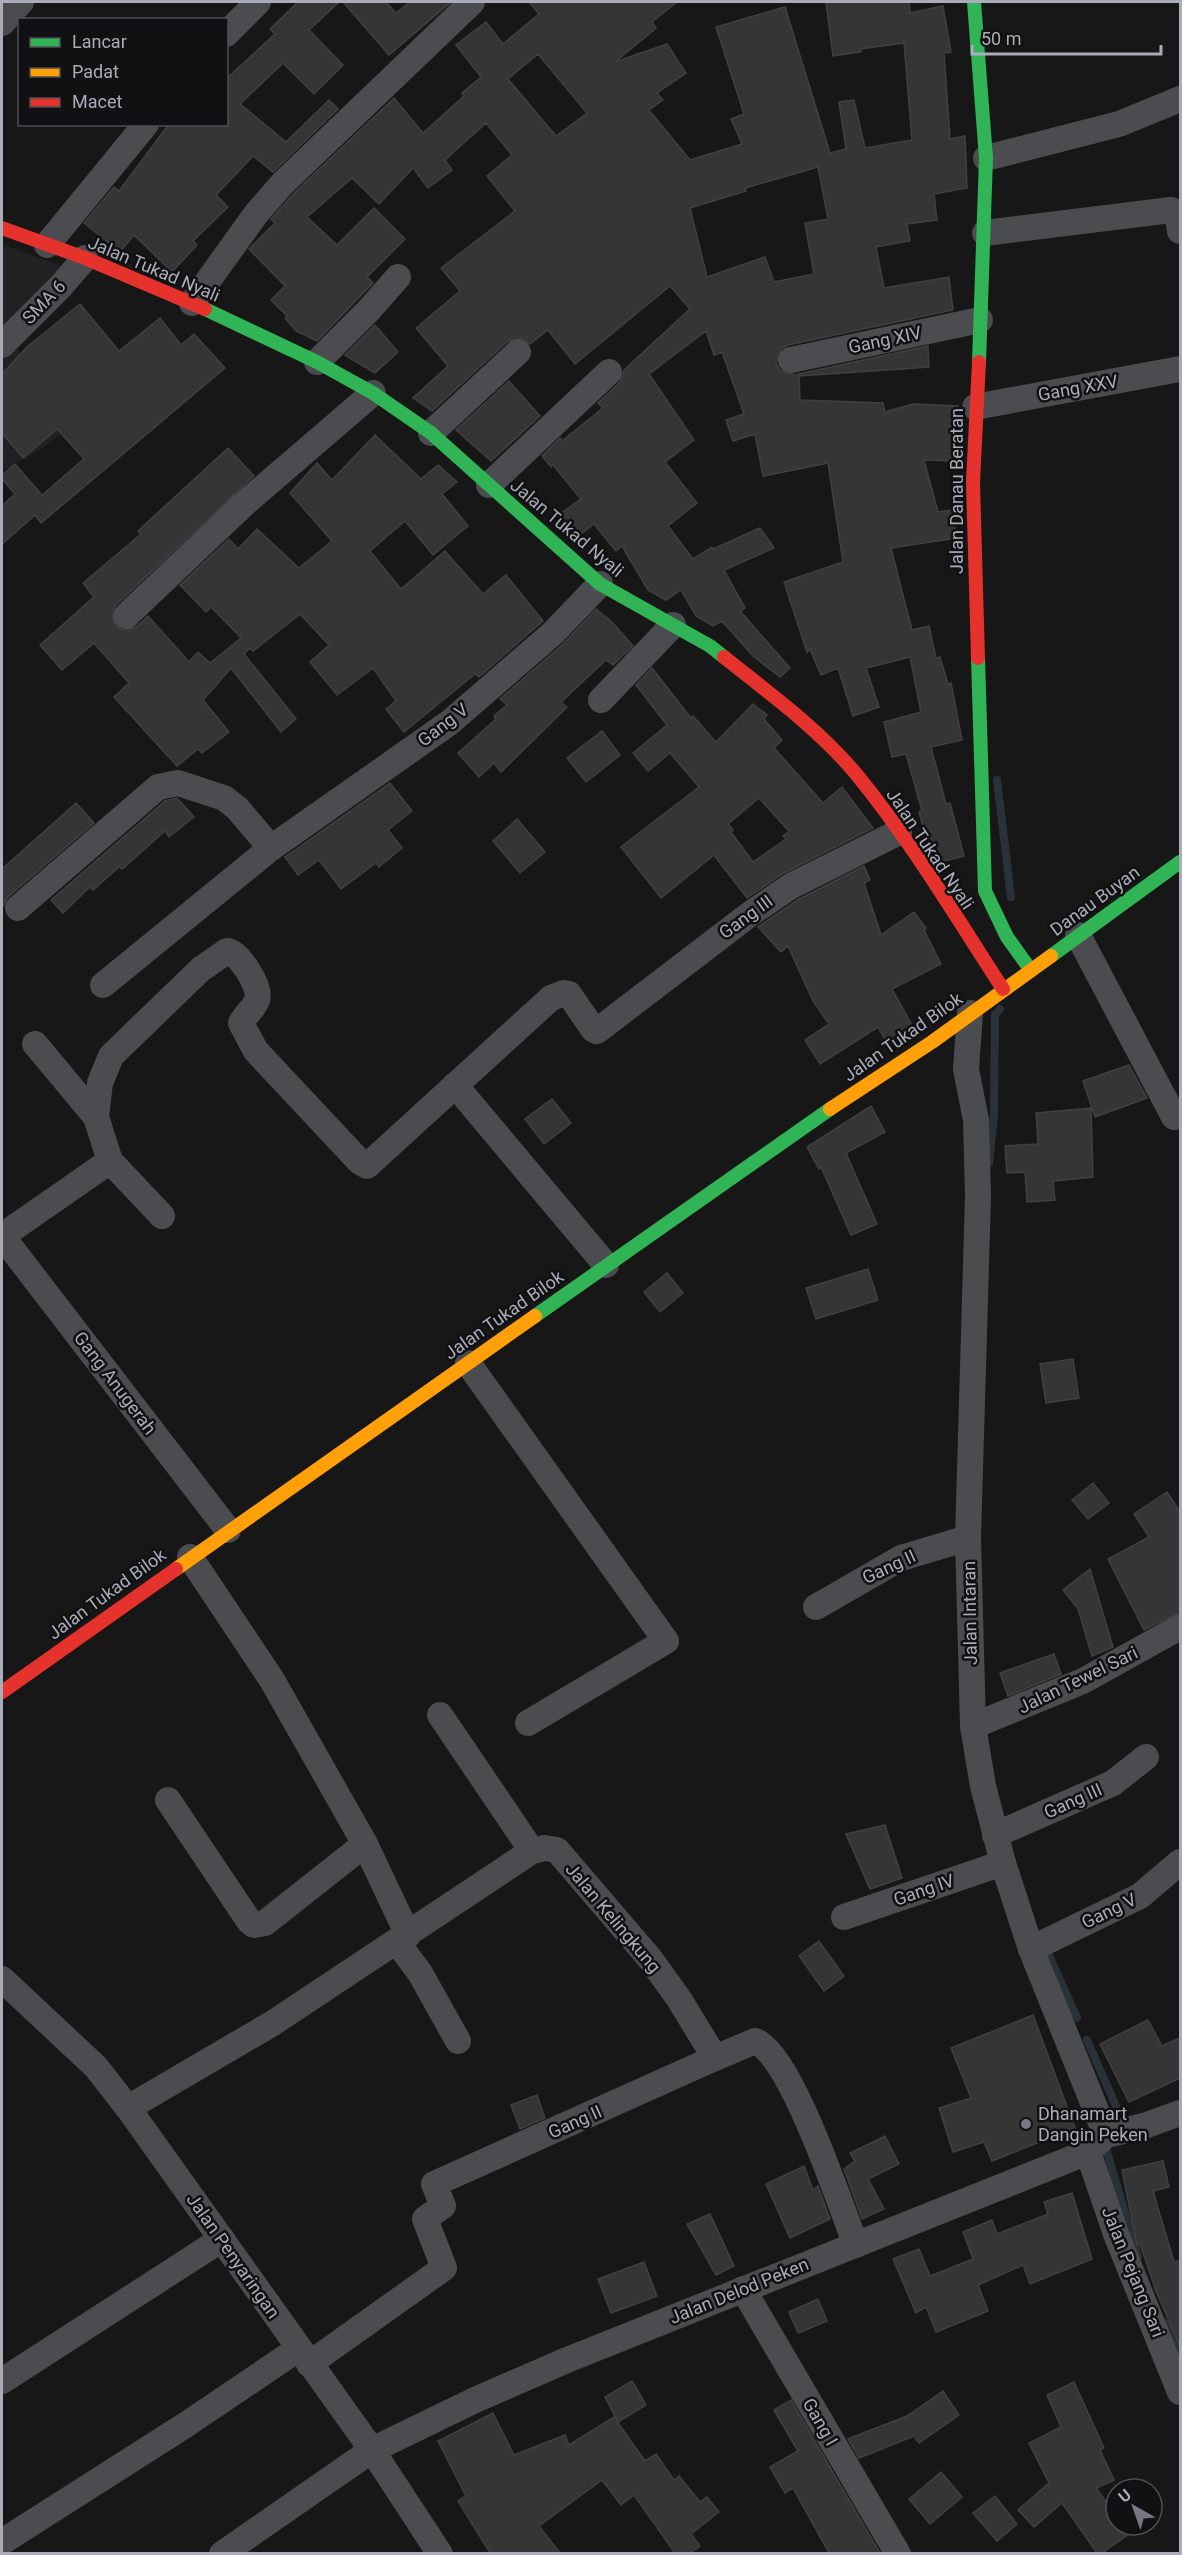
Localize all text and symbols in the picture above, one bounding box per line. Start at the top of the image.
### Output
legend [18,18,228,126]
scale bar [972,18,1161,56]
text: 50 m [981,28,1021,49]
text: Lancar [72,31,127,52]
text: Padat [72,61,119,82]
text: Macet [72,91,122,112]
street label: Jalan Tukad Nyali [85,231,223,306]
street label: SMA 6 [18,275,70,328]
street label: Gang XIV [846,321,924,357]
street label: Gang XXV [1036,370,1120,405]
street label: Jalan Danau Beratan [946,408,967,574]
street label: Jalan Tukad Nyali [507,474,628,581]
street label: Gang V [413,698,472,751]
street label: Jalan Tukad Nyali [882,784,979,913]
street label: Danau Buyan [1046,861,1143,940]
street label: Gang III [715,890,777,943]
street label: Jalan Tukad Bilok [839,987,967,1086]
street label: Jalan Tukad Bilok [440,1265,568,1364]
street label: Gang Anugerah [70,1327,161,1438]
street label: Jalan Tukad Bilok [44,1543,170,1643]
street label: Gang II [859,1545,919,1588]
street label: Jalan Intaran [958,1561,981,1665]
street label: Jalan Tewel Sari [1015,1642,1141,1718]
street label: Gang III [1041,1778,1105,1823]
street label: Jalan Kelingkung [561,1859,665,1977]
street label: Gang IV [891,1869,958,1910]
street label: Gang V [1078,1888,1140,1933]
street label: Gang II [545,2100,605,2143]
place label: Dhanamart Dangin Peken [1038,2103,1148,2145]
marker: Dhanamart Dangin Peken [1019,2117,1033,2131]
street label: Jalan Penyaringan [183,2189,284,2322]
street label: Jalan Pejang Sari [1098,2204,1169,2340]
street label: Jalan Delod Peken [666,2253,811,2328]
street label: Gang I [798,2394,842,2449]
north arrow [1104,2477,1164,2537]
text: U [1115,2485,1135,2507]

